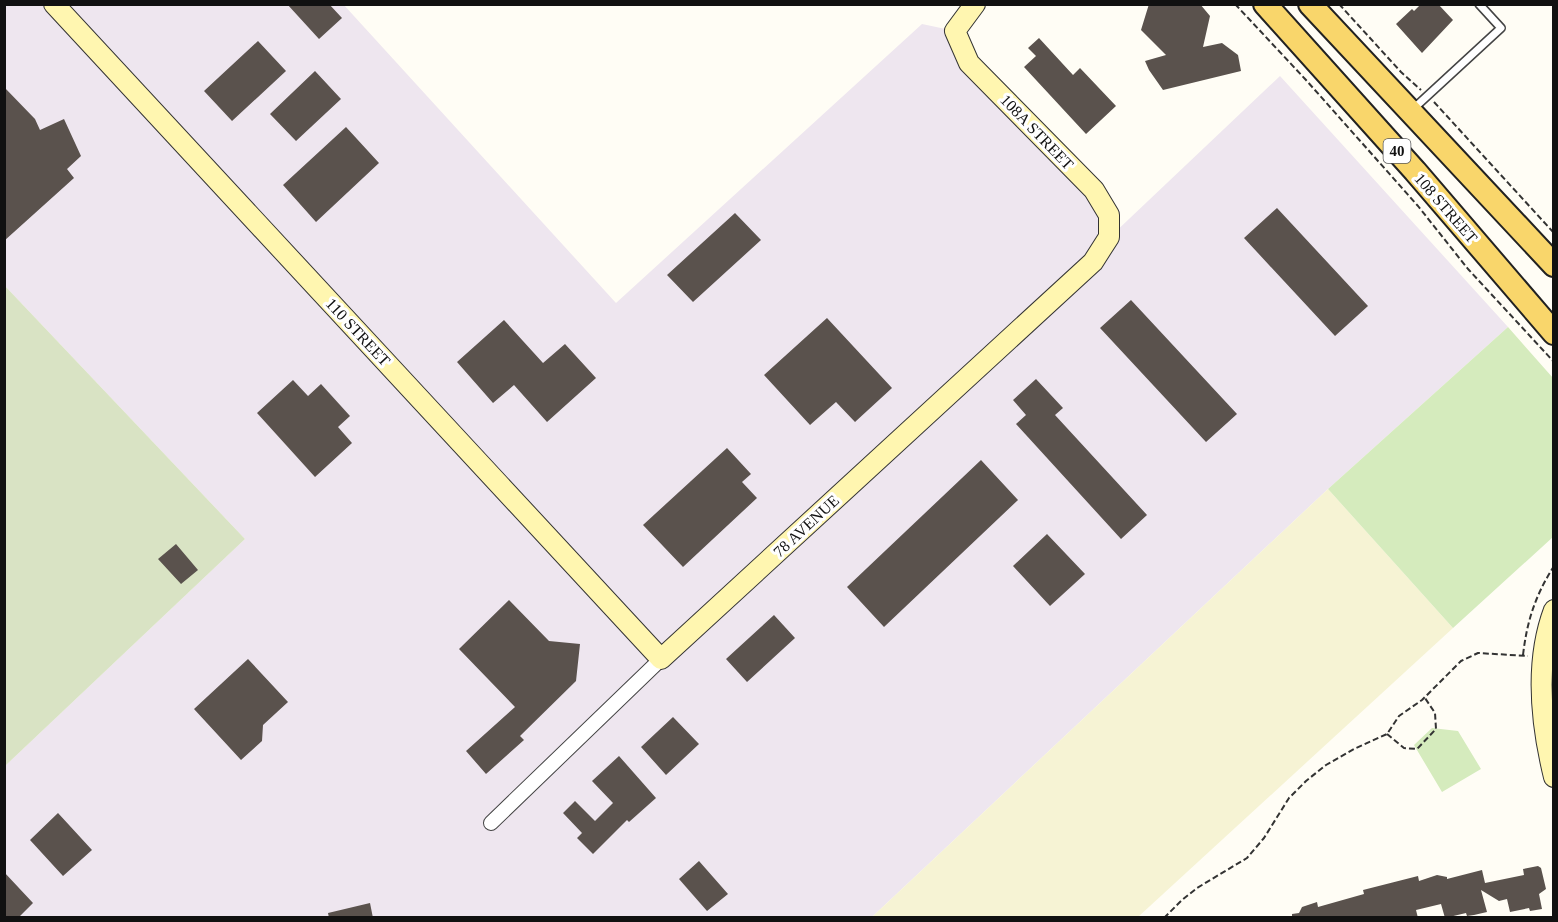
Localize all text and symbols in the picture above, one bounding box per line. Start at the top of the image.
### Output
street label: 108A STREET [997,91,1077,173]
road number: 40 [1384,139,1410,163]
street label: 108 STREET [1411,170,1481,246]
street label: 110 STREET [322,295,394,369]
street label: 78 AVENUE [770,492,842,560]

